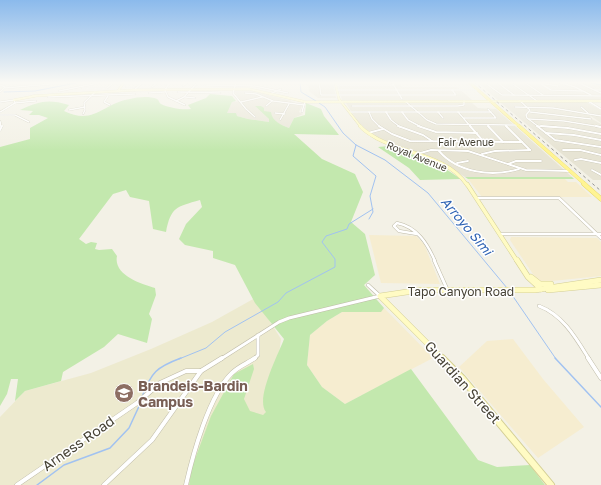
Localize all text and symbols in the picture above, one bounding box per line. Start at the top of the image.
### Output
street label: Fair Avenue [438,136,494,148]
street label: Royal Avenue [385,138,449,174]
water label: Arroyo Simi [438,194,497,260]
street label: Tapo Canyon Road [408,284,514,299]
street label: Guardian Street [421,337,505,427]
place label: Brandeis-Bardin Campus [138,377,248,410]
school or university icon: Brandeis-Bardin Campus [113,382,135,404]
street label: Arness Road [39,412,117,474]

